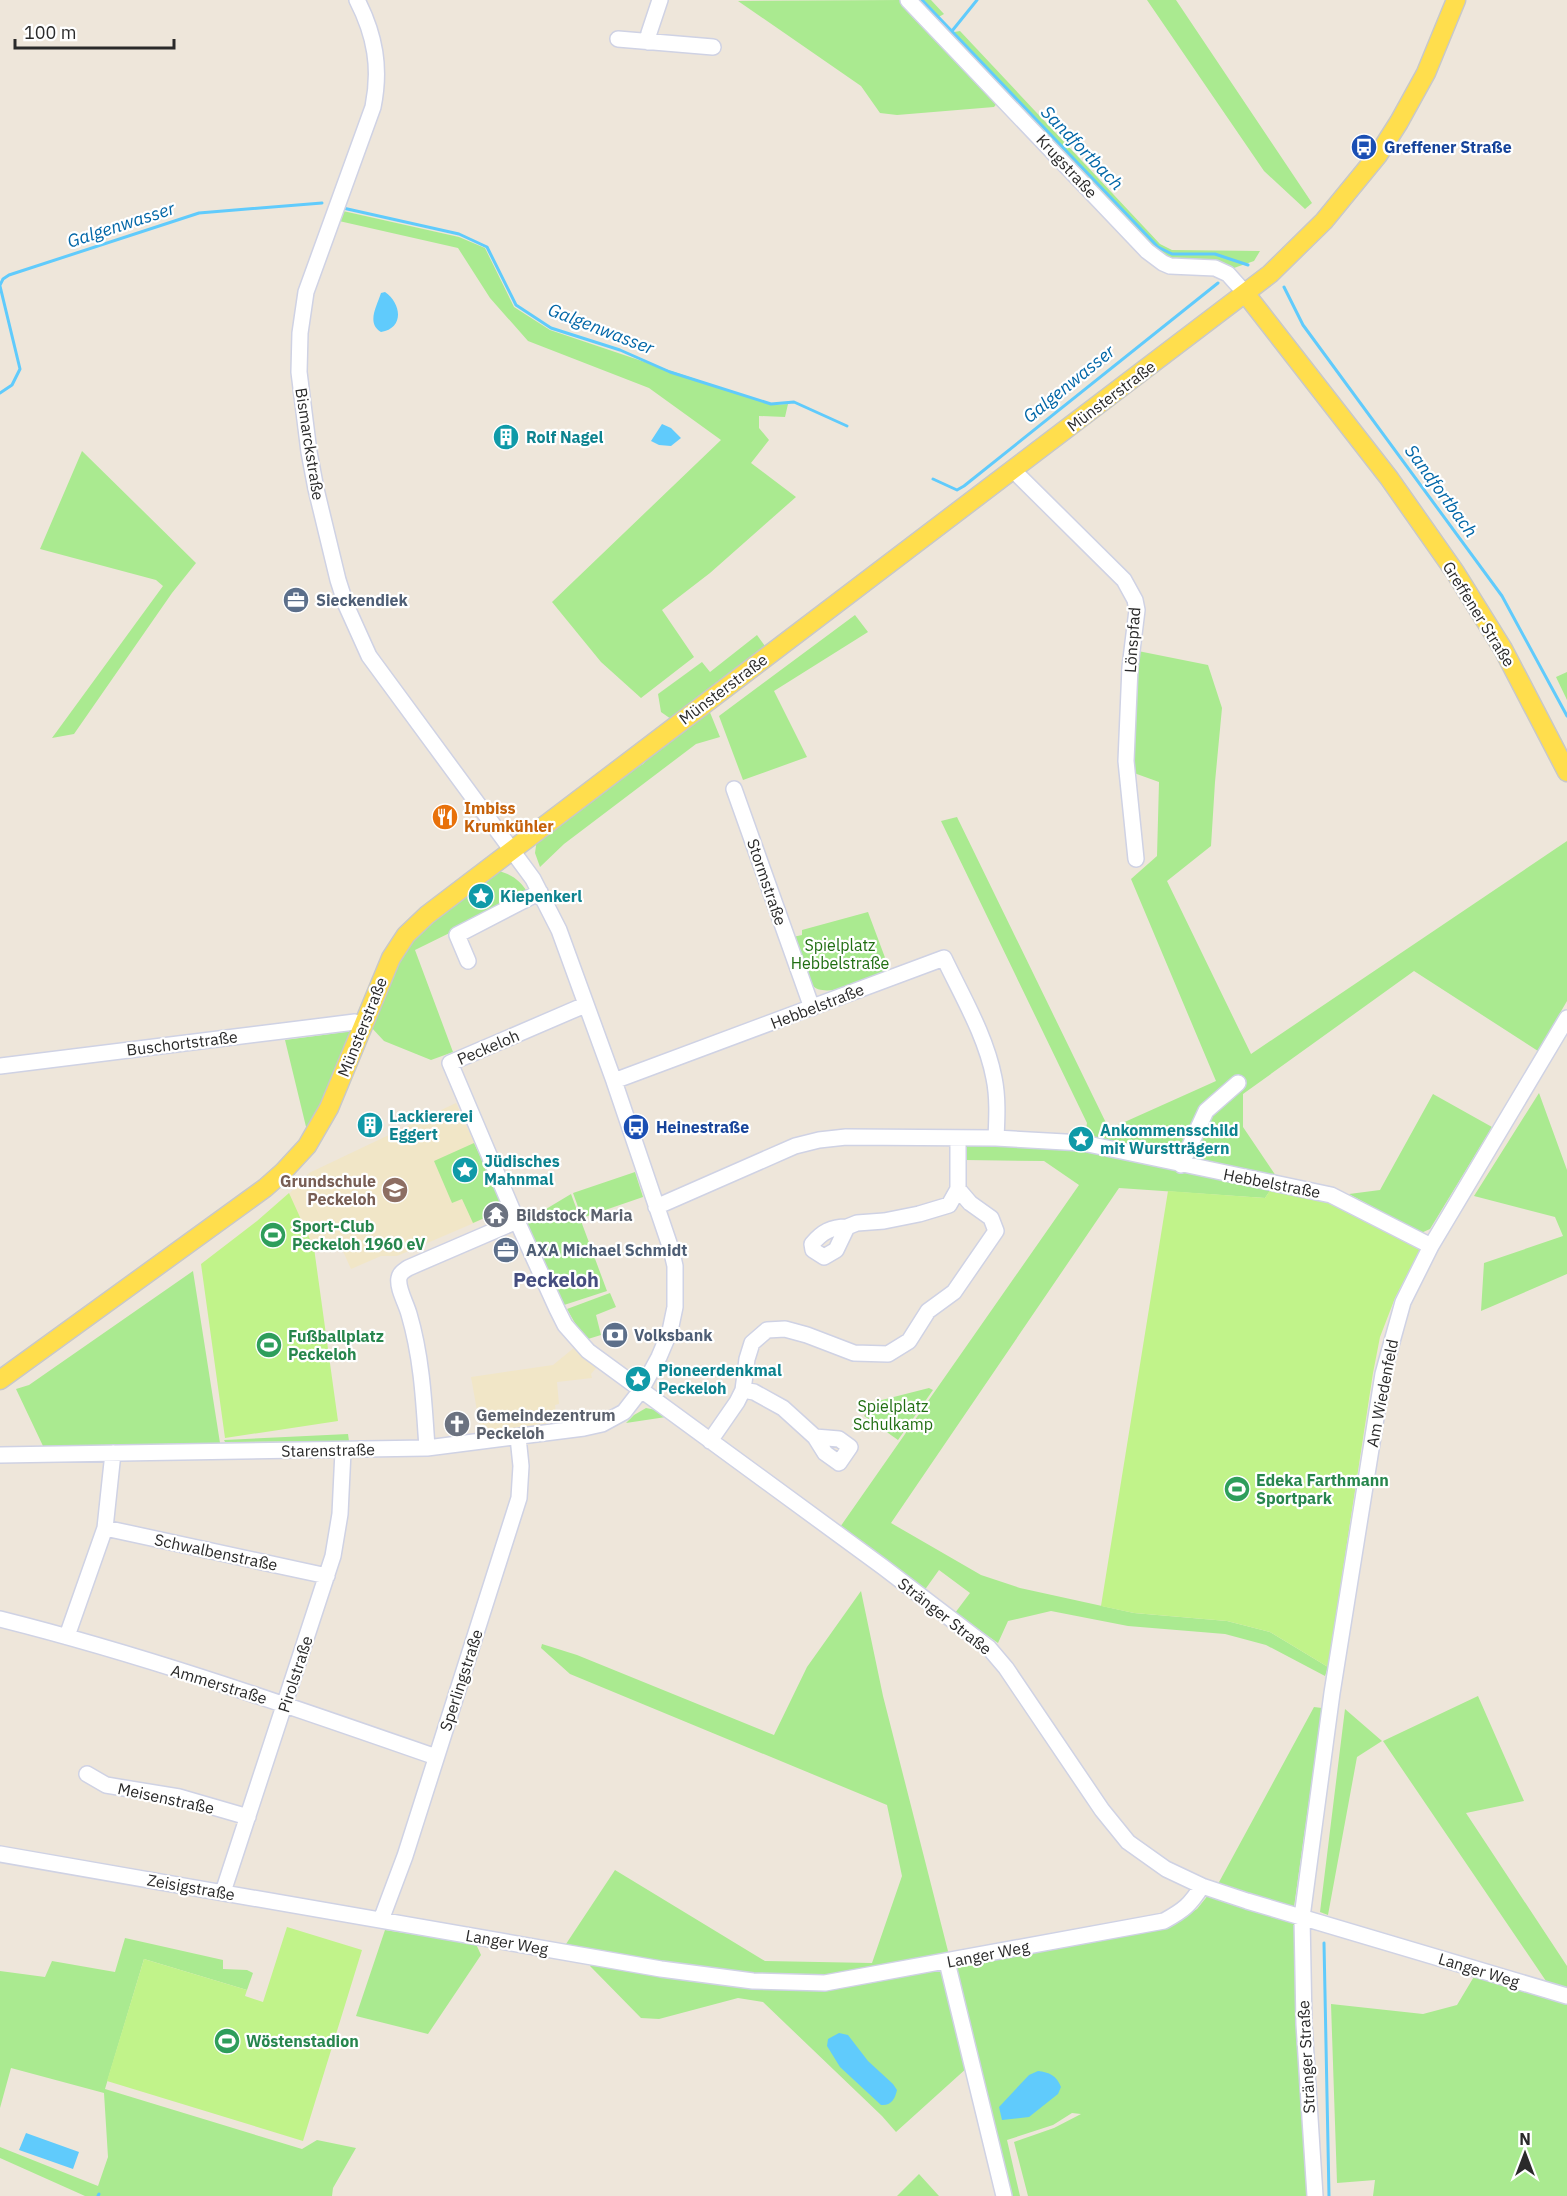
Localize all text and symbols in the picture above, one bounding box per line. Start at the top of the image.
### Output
scale bar [15,12,174,50]
text: 100 m [24,21,76,44]
water label: Sandfortbach [1036,100,1129,195]
street label: Krugstraße [1032,130,1102,202]
bus stop icon: Greffener Straße [1349,132,1379,162]
place label: Greffener Straße [1384,137,1512,157]
water label: Galgenwasser [64,196,178,253]
water label: Galgenwasser [545,298,658,359]
water label: Galgenwasser [1018,339,1120,428]
street label: Münsterstraße [1063,356,1159,436]
street label: Bismarckstraße [291,386,329,502]
building icon: Rolf Nagel [491,422,521,452]
place label: Rolf Nagel [526,427,603,447]
water label: Sandfortbach [1400,440,1483,542]
street label: Greffener Straße [1439,558,1520,671]
office icon: Sieckendiek [281,585,311,615]
place label: Sieckendiek [316,590,408,610]
street label: Lönspfad [1120,606,1144,674]
street label: Münsterstraße [675,649,771,729]
place label: Imbiss Krumkühler [464,798,554,836]
restaurant icon: Imbiss Krumkühler [430,802,460,832]
street label: Stormstraße [743,836,791,928]
place icon: Kiepenkerl [466,881,496,911]
place label: Kiepenkerl [500,886,582,906]
park label: Spielplatz Hebbelstraße [791,935,889,973]
street label: Münsterstraße [333,974,391,1080]
street label: Hebbelstraße [767,979,867,1033]
street label: Peckeloh [454,1025,522,1069]
street label: Buschortstraße [125,1026,239,1060]
place label: Lackiererei Eggert [389,1106,473,1144]
building icon: Lackiererei Eggert [355,1110,385,1140]
bus stop icon: Heinestraße [621,1112,651,1142]
place label: Heinestraße [656,1117,749,1137]
place label: Ankommensschild mit Wurstträgern [1100,1120,1238,1158]
place icon: Ankommensschild mit Wurstträgern [1066,1124,1096,1154]
place label: Jüdisches Mahnmal [484,1151,560,1189]
place icon: Jüdisches Mahnmal [450,1155,480,1185]
street label: Hebbelstraße [1222,1164,1322,1202]
place label: Grundschule Peckeloh [280,1171,376,1209]
school or university icon: Grundschule Peckeloh [380,1175,410,1205]
temple icon: Bildstock Maria [481,1200,511,1230]
place label: Bildstock Maria [516,1205,632,1225]
place label: Sport-Club Peckeloh 1960 eV [292,1216,426,1254]
sports icon: Sport-Club Peckeloh 1960 eV [258,1220,288,1250]
office icon: AXA Michael Schmidt [491,1235,521,1265]
place label: AXA Michael Schmidt [526,1240,687,1260]
district label: Peckeloh [513,1266,599,1293]
bank icon: Volksbank [600,1320,630,1350]
place label: Volksbank [634,1325,713,1345]
place label: Fußballplatz Peckeloh [288,1326,384,1364]
sports icon: Fußballplatz Peckeloh [254,1330,284,1360]
street label: Am Wiedenfeld [1362,1337,1402,1449]
place label: Pioneerdenkmal Peckeloh [658,1360,782,1398]
place icon: Pioneerdenkmal Peckeloh [623,1364,653,1394]
park label: Spielplatz Schulkamp [853,1396,933,1434]
place label: Gemeindezentrum Peckeloh [476,1405,616,1443]
church icon: Gemeindezentrum Peckeloh [442,1409,472,1439]
street label: Starenstraße [281,1439,375,1461]
place label: Edeka Farthmann Sportpark [1256,1470,1389,1508]
sports icon: Edeka Farthmann Sportpark [1222,1474,1252,1504]
street label: Schwalbenstraße [153,1529,280,1575]
street label: Stränger Straße [894,1573,996,1659]
street label: Sperlingstraße [435,1626,487,1733]
street label: Pirolstraße [273,1633,317,1715]
street label: Ammerstraße [168,1660,270,1708]
street label: Meisenstraße [116,1778,216,1818]
street label: Zeisigstraße [145,1869,237,1905]
street label: Langer Weg [464,1925,550,1959]
street label: Langer Weg [945,1936,1032,1972]
street label: Langer Weg [1436,1948,1522,1992]
street label: Stränger Straße [1293,2000,1319,2114]
sports icon: Wöstenstadion [212,2026,242,2056]
place label: Wöstenstadion [246,2031,359,2051]
north arrow [1495,2124,1555,2184]
text: N [1519,2129,1531,2149]

